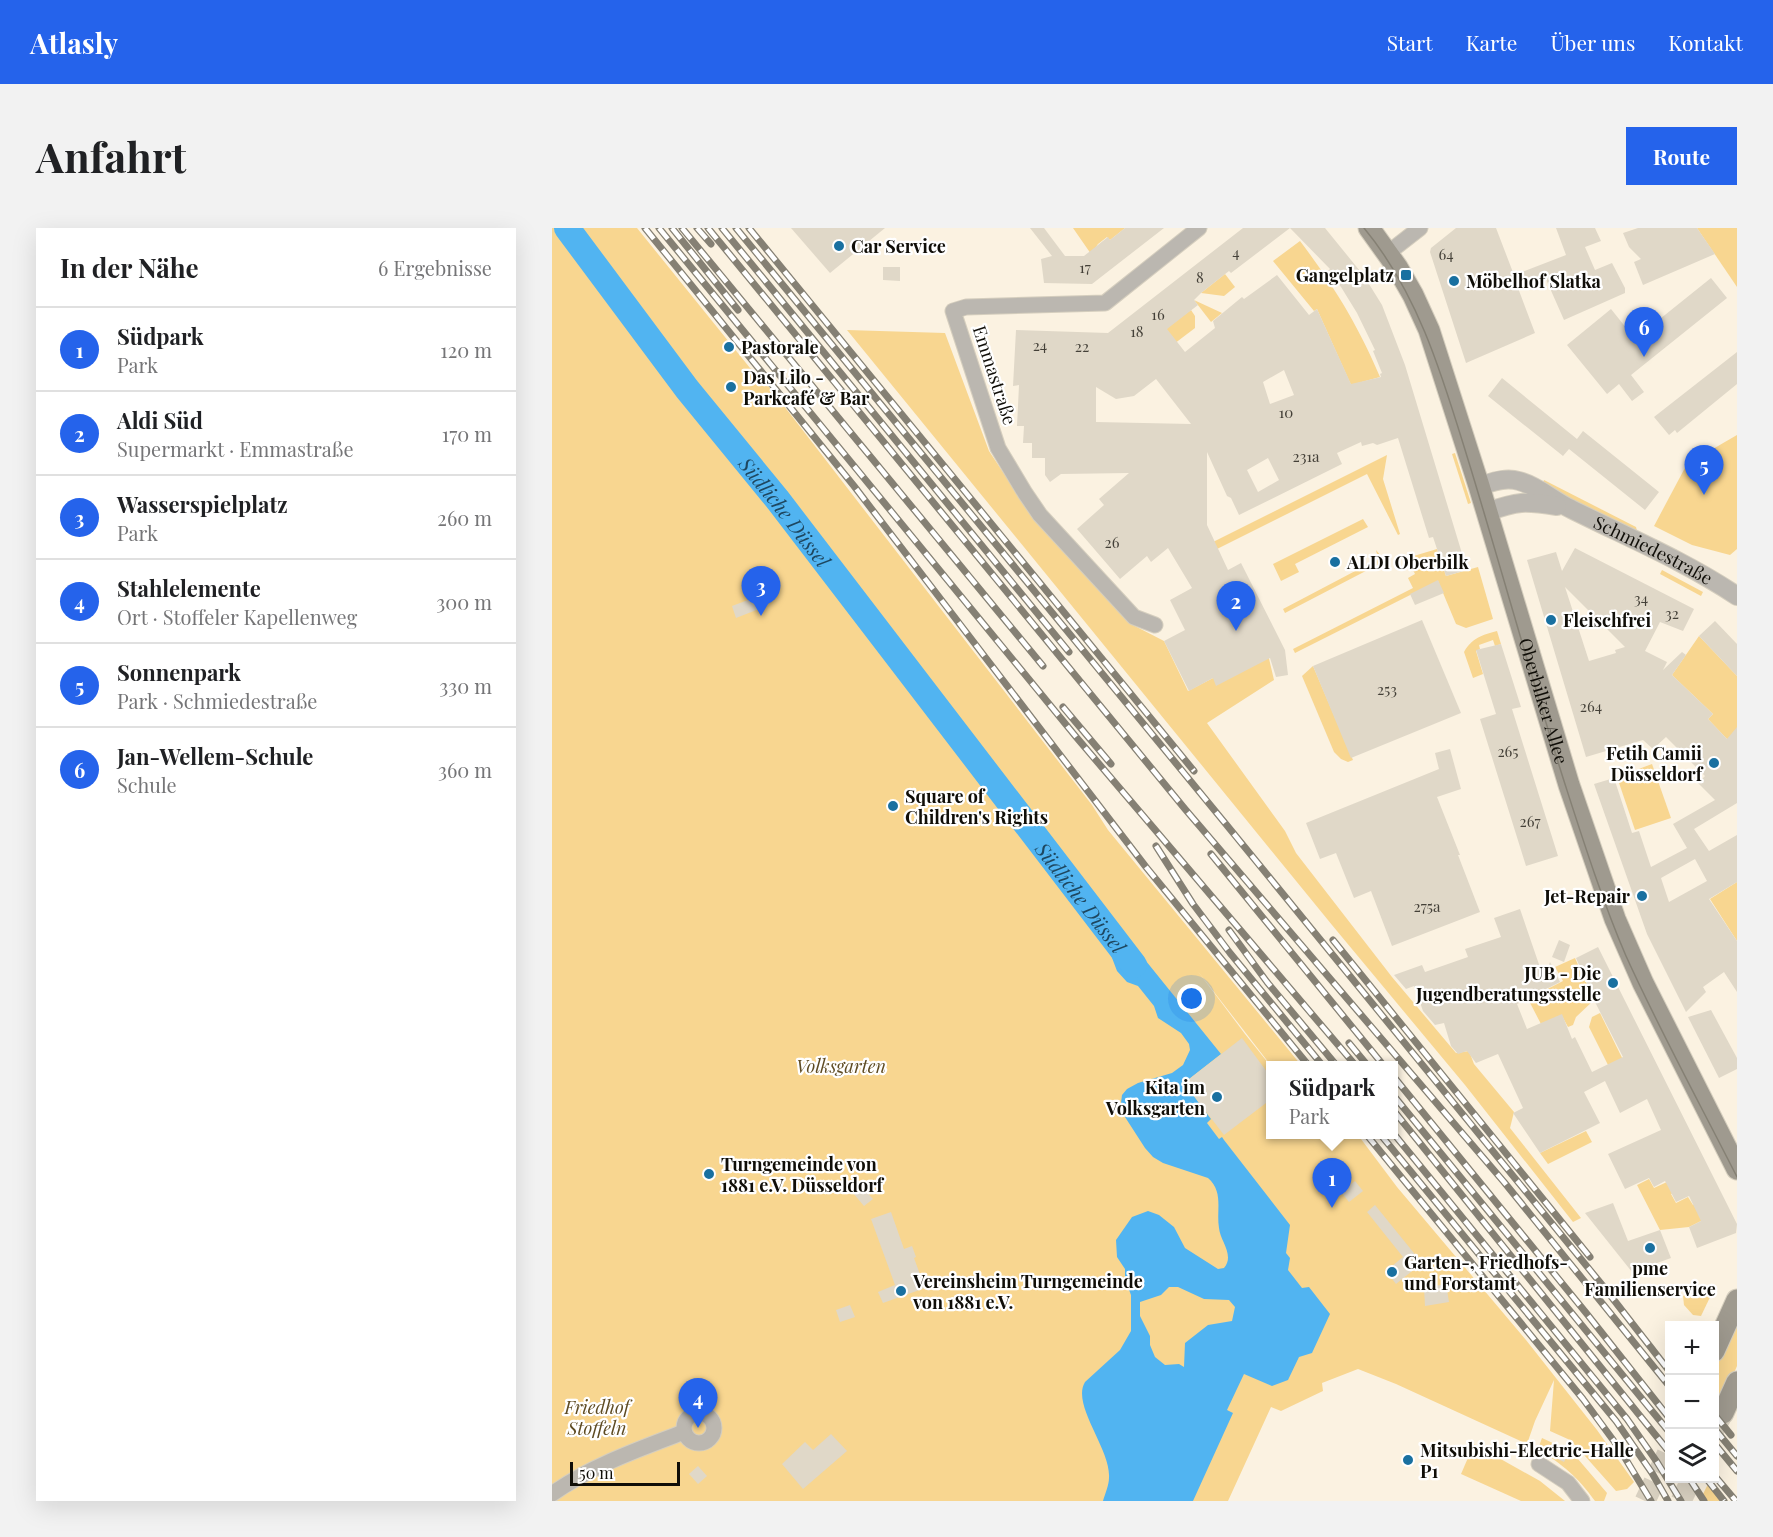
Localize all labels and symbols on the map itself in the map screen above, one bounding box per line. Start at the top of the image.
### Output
place label: Car Service [851,234,946,258]
marker: Car Service [832,239,846,253]
house number: 4 [1232,242,1240,262]
house number: 64 [1438,244,1454,264]
house number: 17 [1079,257,1091,277]
place label: Gangelplatz [1296,263,1394,287]
house number: 8 [1196,267,1204,287]
marker: Gangelplatz [1399,268,1413,282]
place label: Möbelhof Slatka [1466,269,1602,293]
marker: Möbelhof Slatka [1447,274,1461,288]
house number: 16 [1151,304,1165,324]
pin: 6 [1624,308,1664,357]
house number: 18 [1130,321,1144,341]
street label: Emmastraße [968,322,1022,428]
place label: Pastorale [741,335,819,359]
house number: 24 [1033,335,1047,355]
house number: 22 [1075,336,1089,356]
marker: Pastorale [722,340,736,354]
place label: Das Lilo - Parkcafé & Bar [743,365,870,410]
marker: Das Lilo - Parkcafé & Bar [724,380,738,394]
house number: 10 [1279,402,1293,422]
house number: 231a [1293,446,1320,466]
pin: 5 [1684,446,1724,495]
water label: Südliche Düssel [733,450,838,573]
street label: Schmiedestraße [1590,510,1717,590]
house number: 26 [1105,532,1120,552]
place label: ALDI Oberbilk [1346,550,1469,574]
marker: ALDI Oberbilk [1328,555,1342,569]
pin: 3 [742,566,780,616]
pin: 2 [1216,582,1256,631]
house number: 34 [1634,588,1648,608]
house number: 32 [1665,603,1679,623]
place label: Fleischfrei [1563,608,1651,632]
marker: Fleischfrei [1544,613,1558,627]
street label: Oberbilker Allee [1513,635,1574,767]
house number: 253 [1377,679,1397,699]
house number: 264 [1580,696,1602,716]
house number: 265 [1497,741,1519,761]
place label: Fetih Camii Düsseldorf [1606,741,1704,786]
marker: Fetih Camii Düsseldorf [1707,756,1721,770]
place label: Square of Children's Rights [905,784,1048,829]
marker: Square of Children's Rights [886,799,900,813]
house number: 267 [1519,811,1541,831]
water label: Südliche Düssel [1030,835,1134,959]
place label: Jet-Repair [1543,884,1631,908]
marker: Jet-Repair [1635,889,1649,903]
house number: 275a [1414,896,1441,916]
place label: JUB - Die Jugendberatungsstelle [1415,961,1601,1006]
marker: JUB - Die Jugendberatungsstelle [1606,976,1620,990]
your location [1177,984,1206,1013]
park label: Volksgarten [796,1054,886,1078]
place label: Kita im Volksgarten [1105,1075,1206,1120]
marker: Kita im Volksgarten [1210,1090,1224,1104]
place label: Turngemeinde von 1881 e.V. Düsseldorf [721,1152,885,1197]
pin: 1 [1312,1158,1352,1208]
marker: Turngemeinde von 1881 e.V. Düsseldorf [702,1167,716,1181]
marker: pme Familienservice [1643,1241,1657,1255]
place label: Garten-, Friedhofs- und Forstamt [1404,1250,1568,1295]
place label: pme Familienservice [1584,1256,1716,1301]
marker: Garten-, Friedhofs- und Forstamt [1385,1265,1399,1279]
place label: Vereinsheim Turngemeinde von 1881 e.V. [912,1269,1143,1314]
marker: Vereinsheim Turngemeinde von 1881 e.V. [894,1284,908,1298]
pin: 4 [678,1378,718,1428]
park label: Friedhof Stoffeln [564,1395,633,1440]
place label: Mitsubishi-Electric-Halle P1 [1420,1438,1634,1483]
marker: Mitsubishi-Electric-Halle P1 [1401,1453,1415,1467]
scale bar [570,1459,680,1486]

